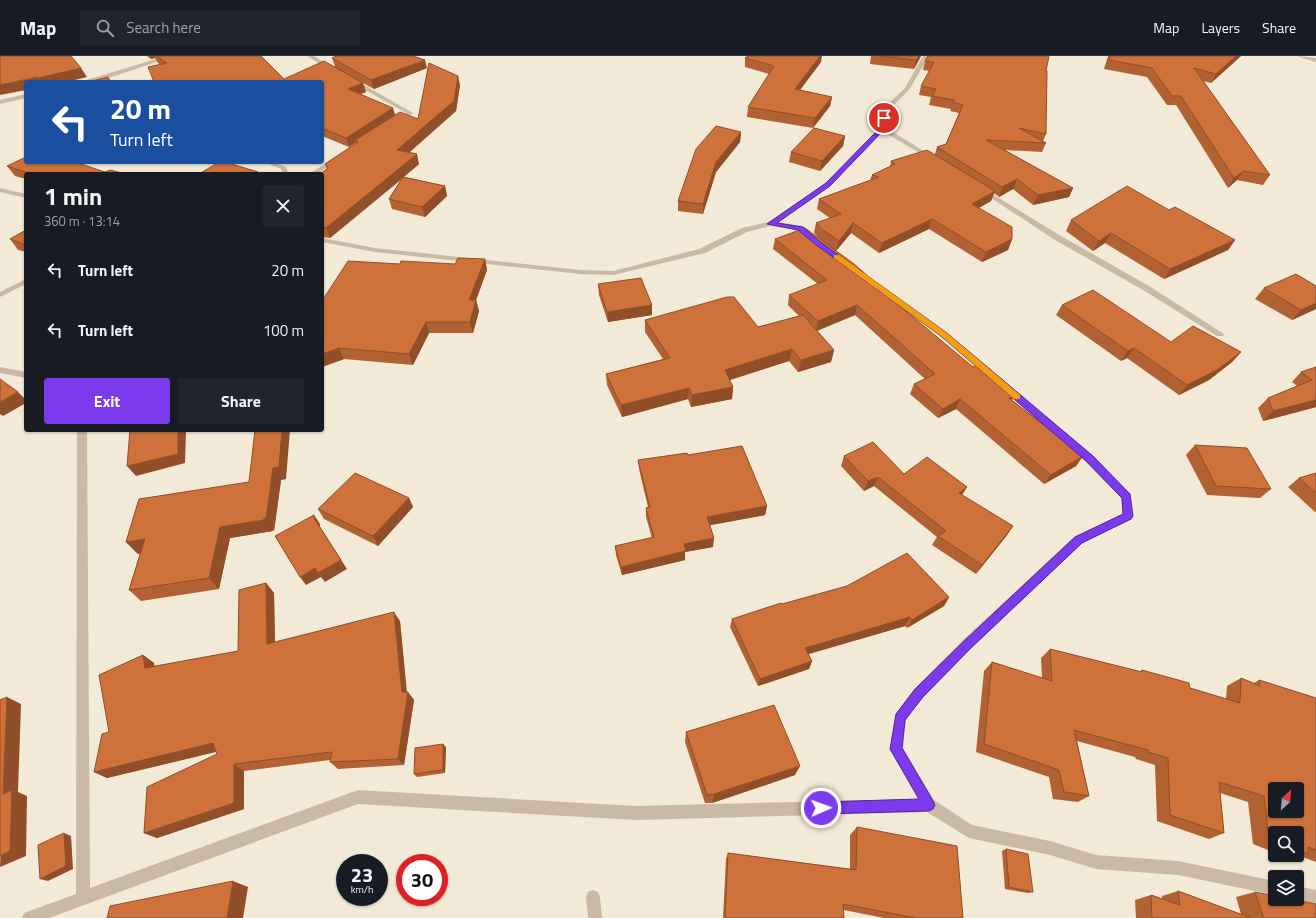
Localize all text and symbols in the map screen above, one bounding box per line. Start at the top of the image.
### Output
search box [80,10,360,46]
text: Map [20,13,56,42]
text: Search here [126,16,201,39]
icon: search [94,17,116,39]
text: Map [1153,17,1179,38]
text: Layers [1201,17,1240,38]
text: Share [1262,17,1296,38]
text: 20 m [110,87,171,130]
icon: left [44,96,96,148]
pin [867,101,901,135]
icon: arrive [873,107,895,129]
text: Turn left [110,126,173,153]
text: 1 min [44,178,102,214]
button: close [262,185,304,227]
text: 360 m · 13:14 [44,211,120,231]
icon: left [44,259,66,281]
text: Turn left [78,259,133,282]
text: 20 m [271,259,304,282]
icon: left [44,319,66,341]
text: Turn left [78,319,133,342]
text: 100 m [263,319,304,342]
button: Exit [44,378,170,424]
button: Share [178,378,304,424]
north arrow [1268,782,1304,818]
map controls [1268,782,1304,906]
position arrow [800,787,842,829]
button: search [1268,826,1304,862]
speed limit sign: 30 [396,854,448,906]
text: 23 [351,859,373,890]
button: layers [1268,870,1304,906]
text: km/h [351,882,373,897]

